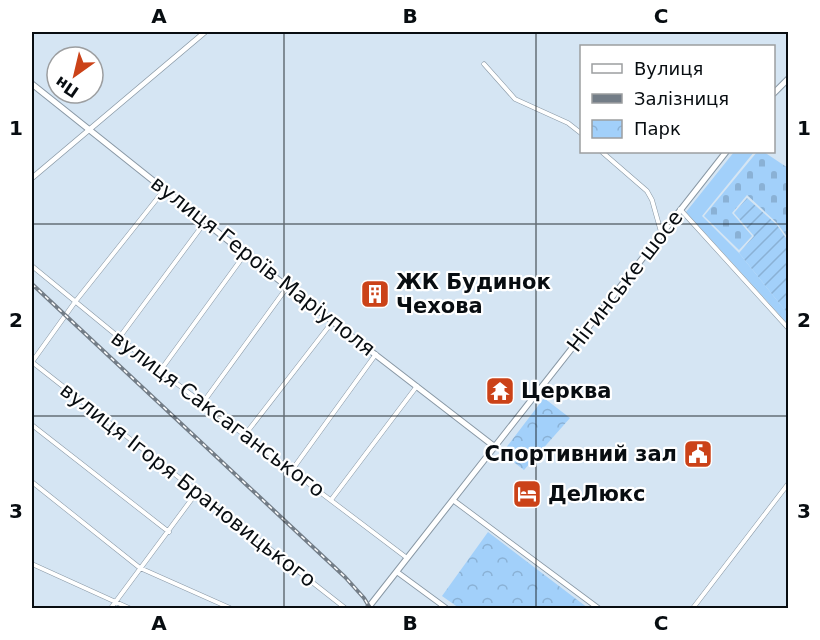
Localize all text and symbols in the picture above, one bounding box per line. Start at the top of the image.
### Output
text: A [151,4,167,28]
text: B [402,4,418,28]
text: C [654,4,668,28]
north arrow [45,45,105,105]
legend [580,45,775,153]
text: Вулиця [634,58,703,79]
text: Пн [51,72,82,102]
text: Залізниця [634,88,729,109]
text: 1 [9,116,23,140]
text: 1 [797,116,811,140]
text: Парк [634,118,681,139]
street label: вулиця Героїв Маріуполя [146,171,380,361]
street label: Нігинське шосе [562,206,688,356]
place label: ЖК Будинок Чехова [396,270,551,318]
building icon: ЖК Будинок Чехова [359,278,391,310]
text: 2 [9,308,23,332]
text: 2 [797,308,811,332]
street label: вулиця Саксаганського [107,326,329,502]
temple icon: Церква [484,375,516,407]
street label: вулиця Ігоря Брановицького [56,378,320,592]
place label: Церква [521,379,611,403]
public building icon: Спортивний зал [682,438,714,470]
place label: Спортивний зал [484,442,677,466]
hotel icon: ДеЛюкс [511,478,543,510]
place label: ДеЛюкс [548,482,646,506]
text: 3 [9,499,23,523]
text: 3 [797,499,811,523]
text: A [151,611,167,635]
text: B [402,611,418,635]
text: C [654,611,668,635]

